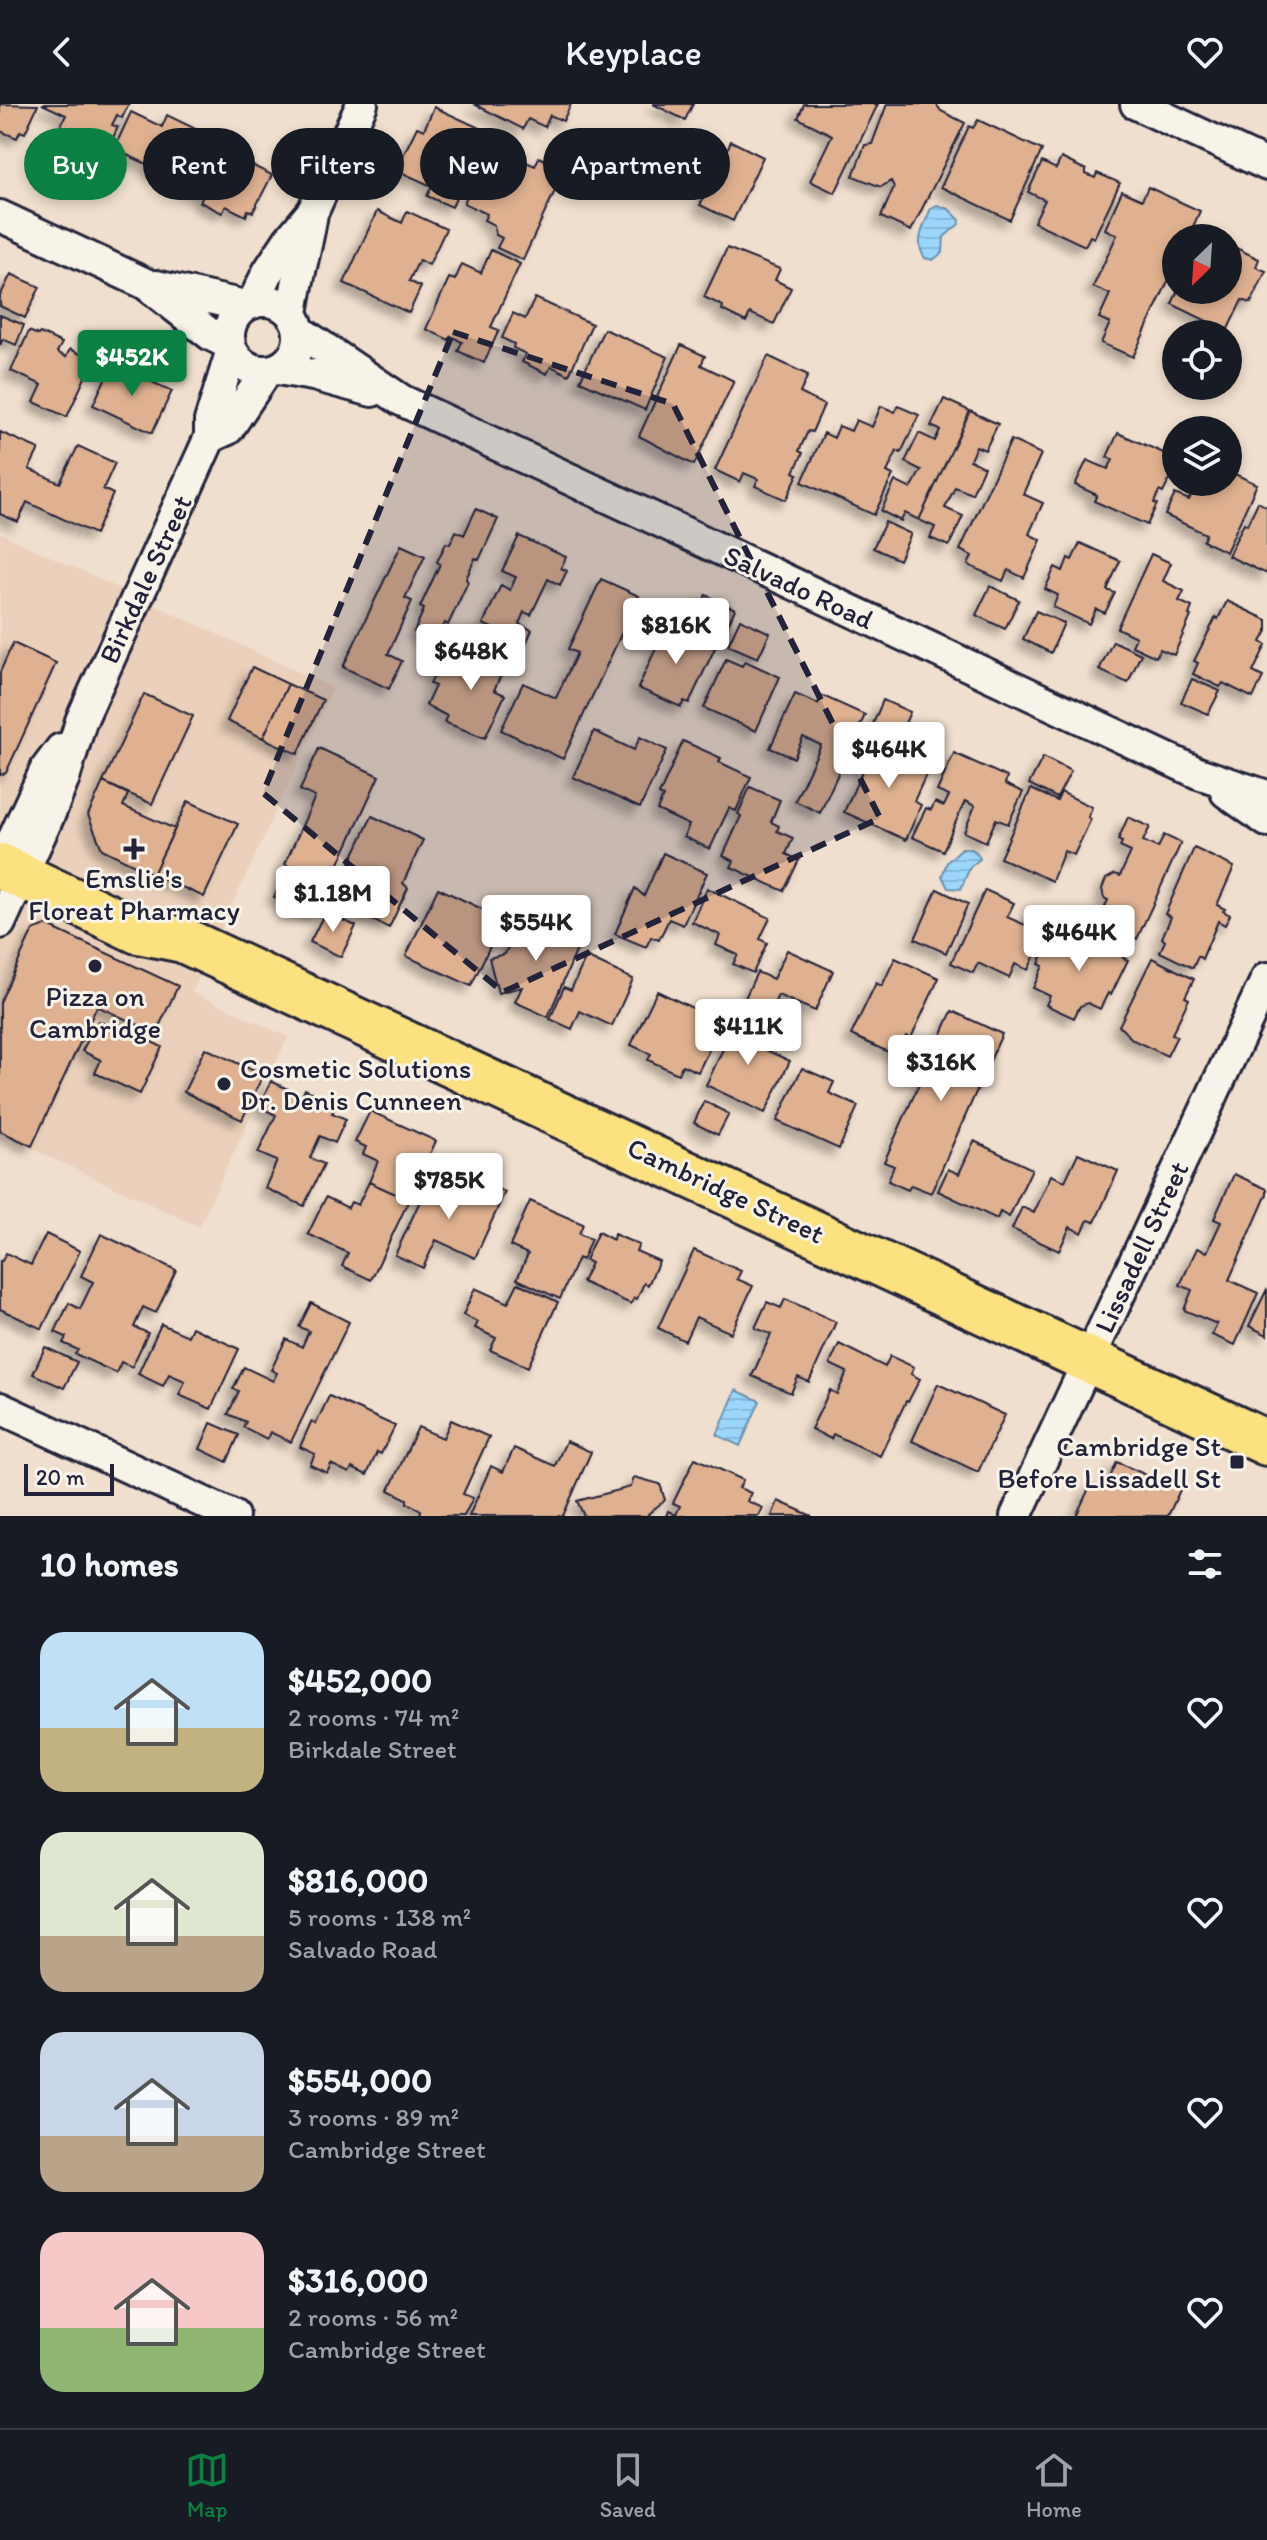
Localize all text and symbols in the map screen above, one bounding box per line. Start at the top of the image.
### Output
icon: back [40,30,84,74]
icon: heart [1183,30,1227,74]
text: Keyplace [565,31,702,74]
chip: Buy [24,128,127,200]
chip: Rent [143,128,255,200]
chip: Filters [271,128,404,200]
chip: New [420,128,527,200]
chip: Apartment [543,128,730,200]
north arrow [1162,224,1242,304]
map controls [1162,224,1242,496]
button: locate [1162,320,1242,400]
pin: $452K [76,330,188,398]
text: $452K [96,340,168,372]
button: layers [1162,416,1242,496]
street label: Birkdale Street [91,489,199,669]
street label: Salvado Road [719,538,880,637]
pin: $816K [620,598,732,666]
text: $816K [641,608,711,640]
pin: $648K [415,624,527,692]
text: $648K [434,634,508,666]
pin: $464K [833,722,945,790]
text: $464K [852,732,926,764]
marker: Emslie's Floreat Pharmacy [125,840,143,858]
place label: Emslie's Floreat Pharmacy [28,861,240,927]
pin: $1.18M [268,866,398,934]
text: $1.18M [294,876,372,908]
pin: $554K [480,895,592,963]
text: $554K [500,905,572,937]
pin: $464K [1023,905,1135,973]
text: $464K [1042,915,1116,947]
marker: Pizza on Cambridge [86,957,104,975]
place label: Pizza on Cambridge [29,979,161,1045]
pin: $411K [692,999,804,1067]
text: $411K [713,1009,783,1041]
pin: $316K [885,1035,997,1103]
text: $316K [906,1045,976,1077]
place label: Cosmetic Solutions Dr. Denis Cunneen [240,1051,471,1117]
marker: Cosmetic Solutions Dr. Denis Cunneen [215,1075,233,1093]
street label: Cambridge Street [622,1130,830,1250]
pin: $785K [393,1153,505,1221]
street label: Lissadell Street [1086,1156,1196,1338]
text: $785K [414,1163,484,1195]
place label: Cambridge St Before Lissadell St [997,1429,1221,1495]
marker: Cambridge St Before Lissadell St [1228,1453,1246,1471]
scale bar [24,1460,114,1496]
text: 20 m [36,1464,85,1491]
icon: filters [1183,1542,1227,1586]
text: 10 homes [40,1544,179,1585]
text: $452,000 [288,1660,432,1701]
icon: home [104,1664,200,1760]
icon: heart [1183,1690,1227,1734]
text: 2 rooms · 74 m² [288,1701,459,1733]
text: Birkdale Street [288,1733,457,1765]
text: $816,000 [288,1860,429,1901]
icon: home [104,1864,200,1960]
icon: heart [1183,1890,1227,1934]
text: 5 rooms · 138 m² [288,1901,471,1933]
text: Salvado Road [288,1933,438,1965]
text: $554,000 [288,2060,432,2101]
icon: home [104,2064,200,2160]
icon: heart [1183,2090,1227,2134]
text: 3 rooms · 89 m² [288,2101,459,2133]
text: Cambridge Street [288,2133,486,2165]
text: $316,000 [288,2260,428,2301]
icon: home [104,2264,200,2360]
icon: heart [1183,2290,1227,2334]
text: 2 rooms · 56 m² [288,2301,458,2333]
text: Cambridge Street [288,2333,486,2365]
tab: Map [185,2448,229,2523]
tab: Saved [600,2448,656,2523]
tab: Home [1026,2448,1082,2523]

